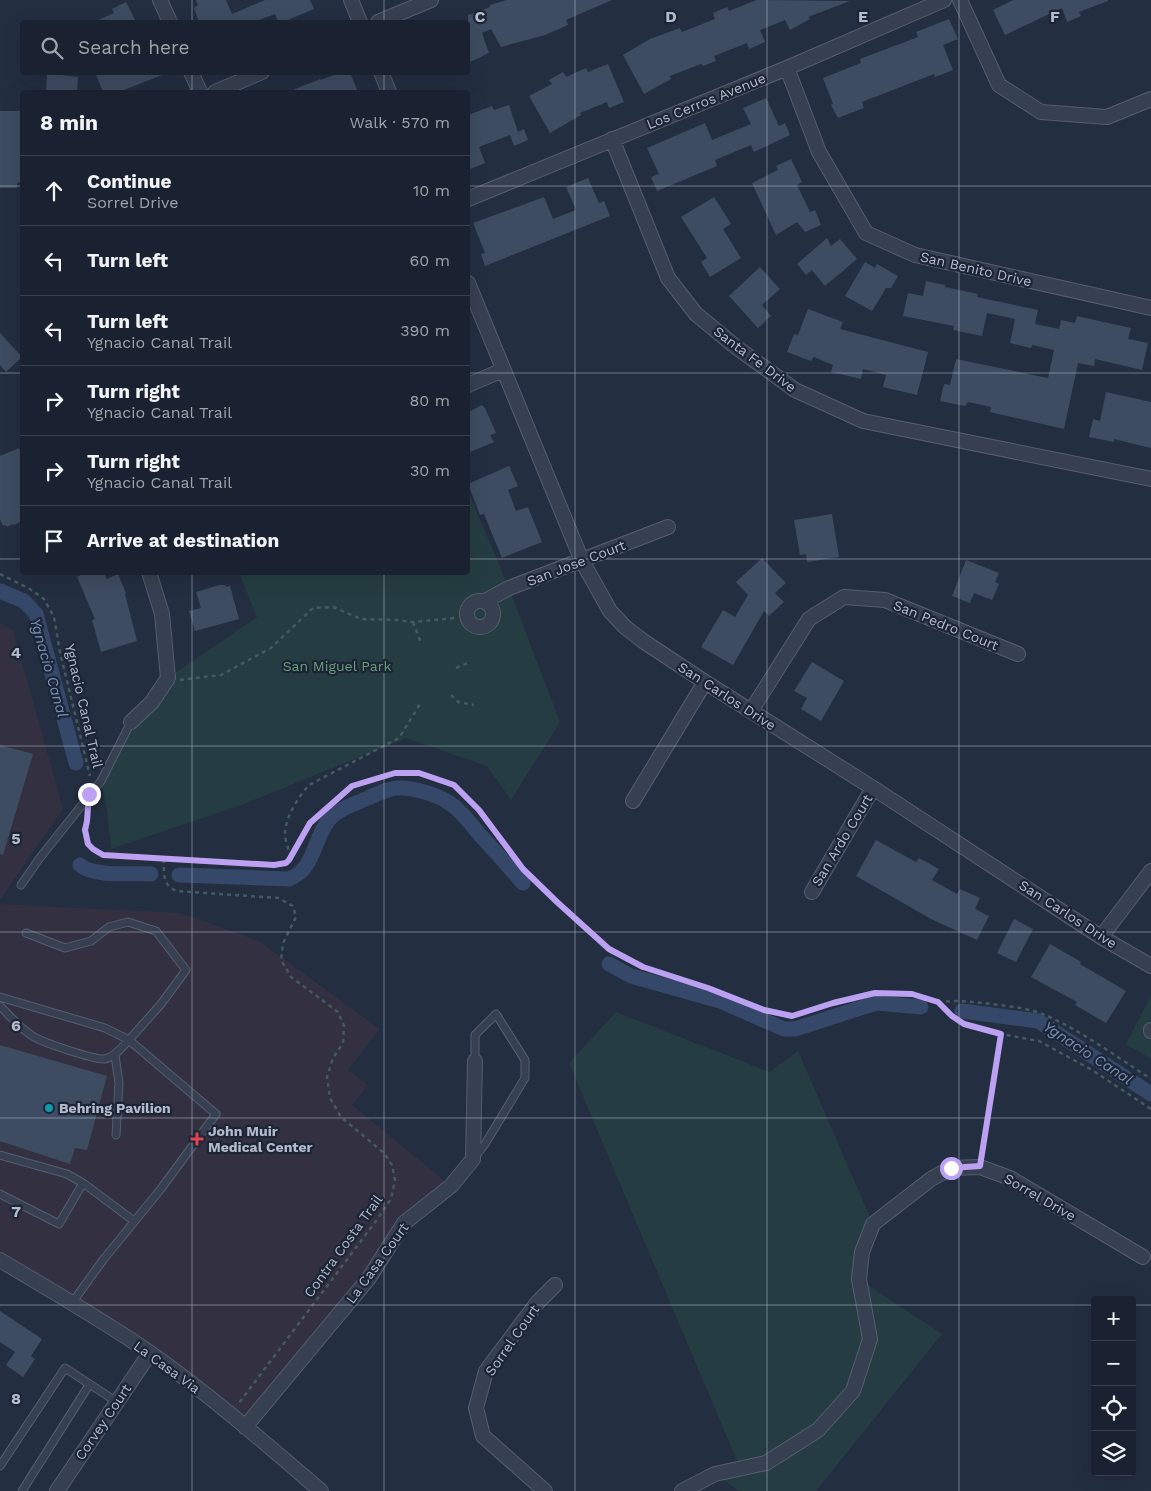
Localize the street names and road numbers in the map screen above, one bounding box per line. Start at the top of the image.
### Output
street label: Los Cerros Avenue [644,70,768,132]
street label: San Benito Drive [919,248,1033,290]
street label: Santa Fe Drive [711,323,799,395]
street label: San Jose Court [525,537,628,589]
street label: San Pedro Court [891,597,1001,653]
street label: Ygnacio Canal Trail [62,642,106,770]
street label: San Carlos Drive [675,658,779,734]
street label: San Ardo Court [808,791,876,889]
street label: San Carlos Drive [1016,876,1120,952]
street label: Sorrel Drive [1001,1170,1079,1224]
street label: Contra Costa Trail [301,1191,386,1300]
street label: La Casa Court [342,1219,412,1306]
street label: Sorrel Court [482,1301,542,1379]
street label: La Casa Via [131,1338,203,1397]
street label: Corvey Court [72,1381,134,1463]

